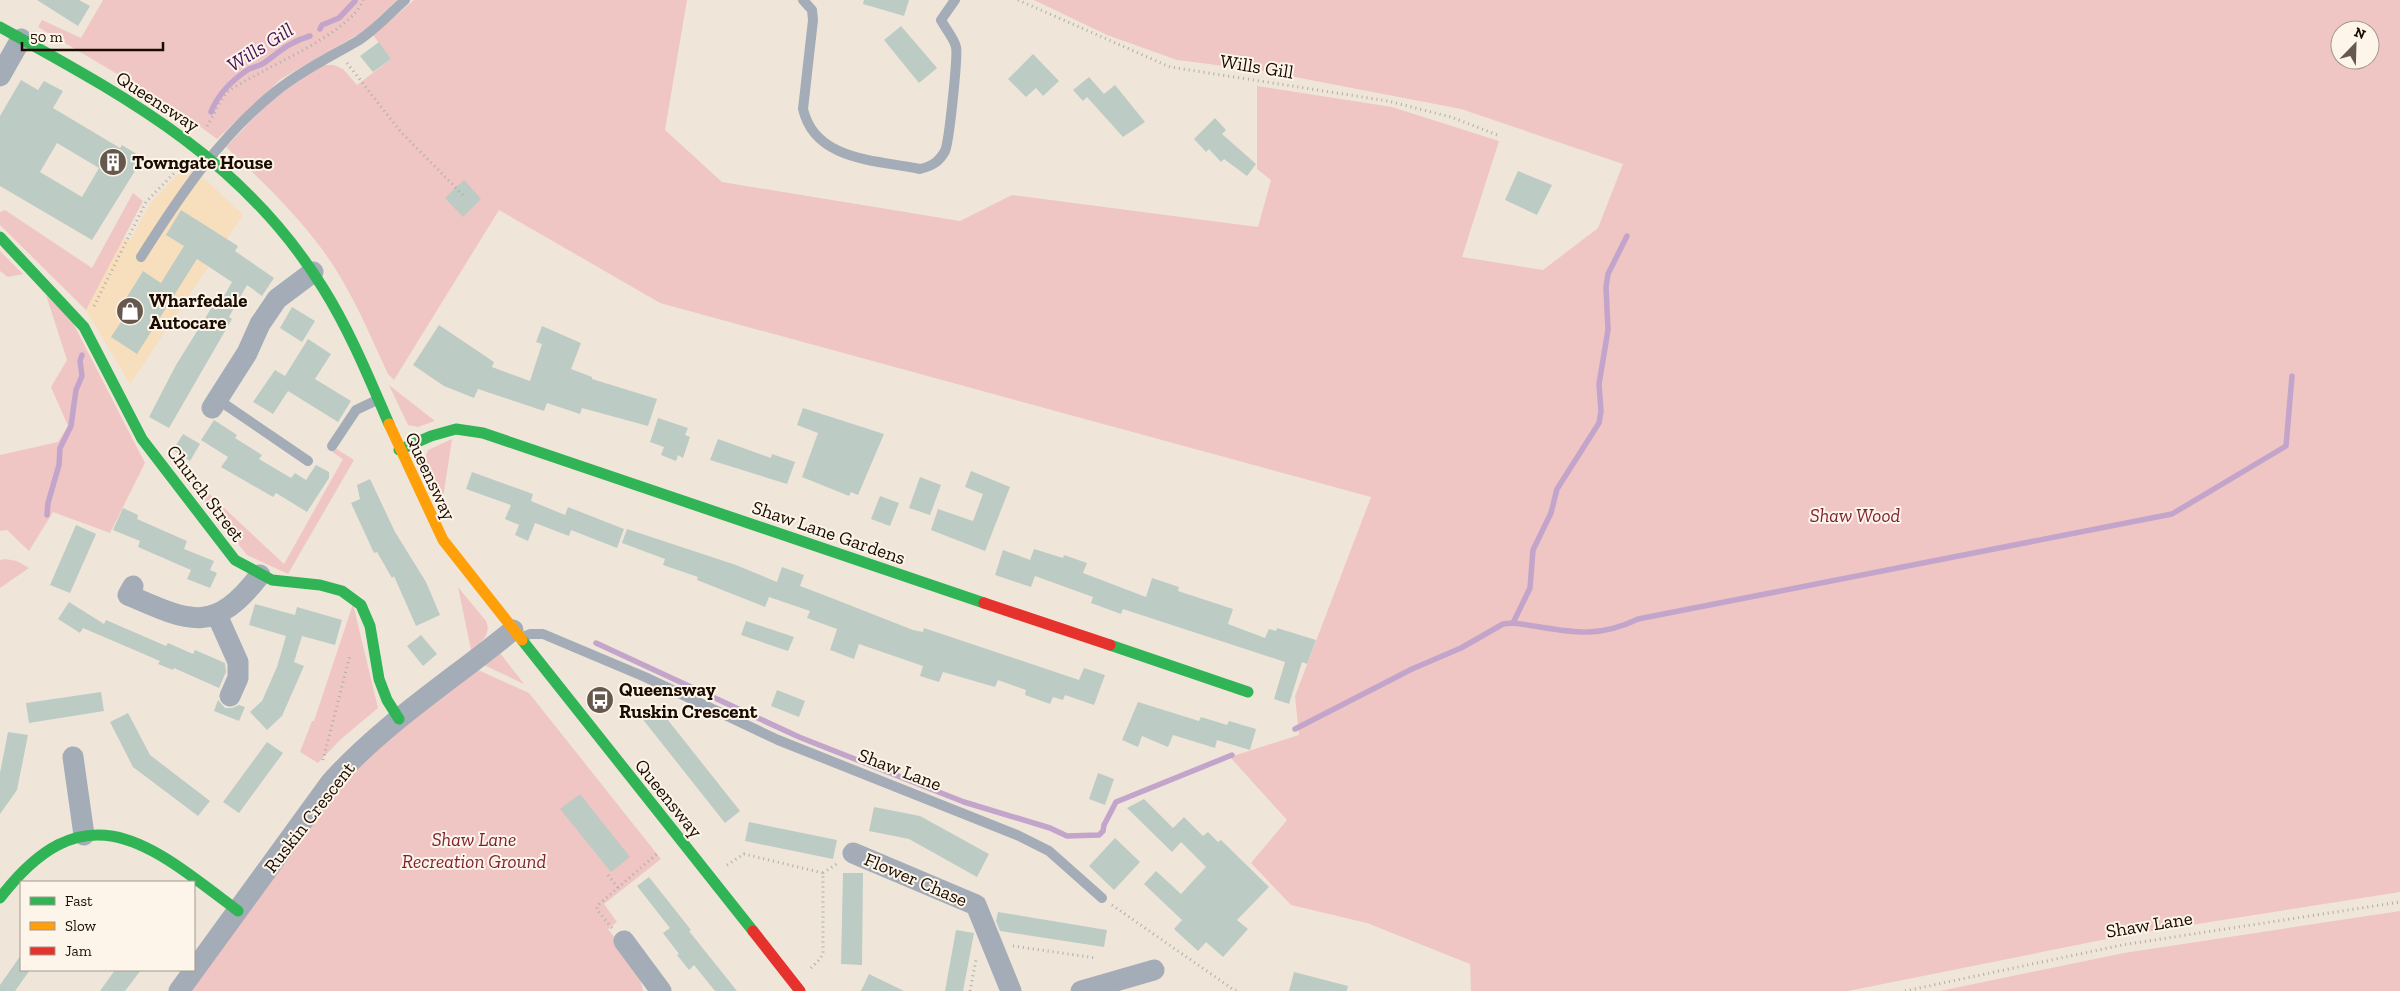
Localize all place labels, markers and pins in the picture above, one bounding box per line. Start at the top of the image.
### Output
building icon: Towngate House [98,147,128,177]
place label: Towngate House [132,151,273,174]
place label: Wharfedale Autocare [149,289,247,334]
shop icon: Wharfedale Autocare [115,296,145,326]
place label: Queensway Ruskin Crescent [619,678,758,723]
bus stop icon: Queensway Ruskin Crescent [585,685,615,715]

